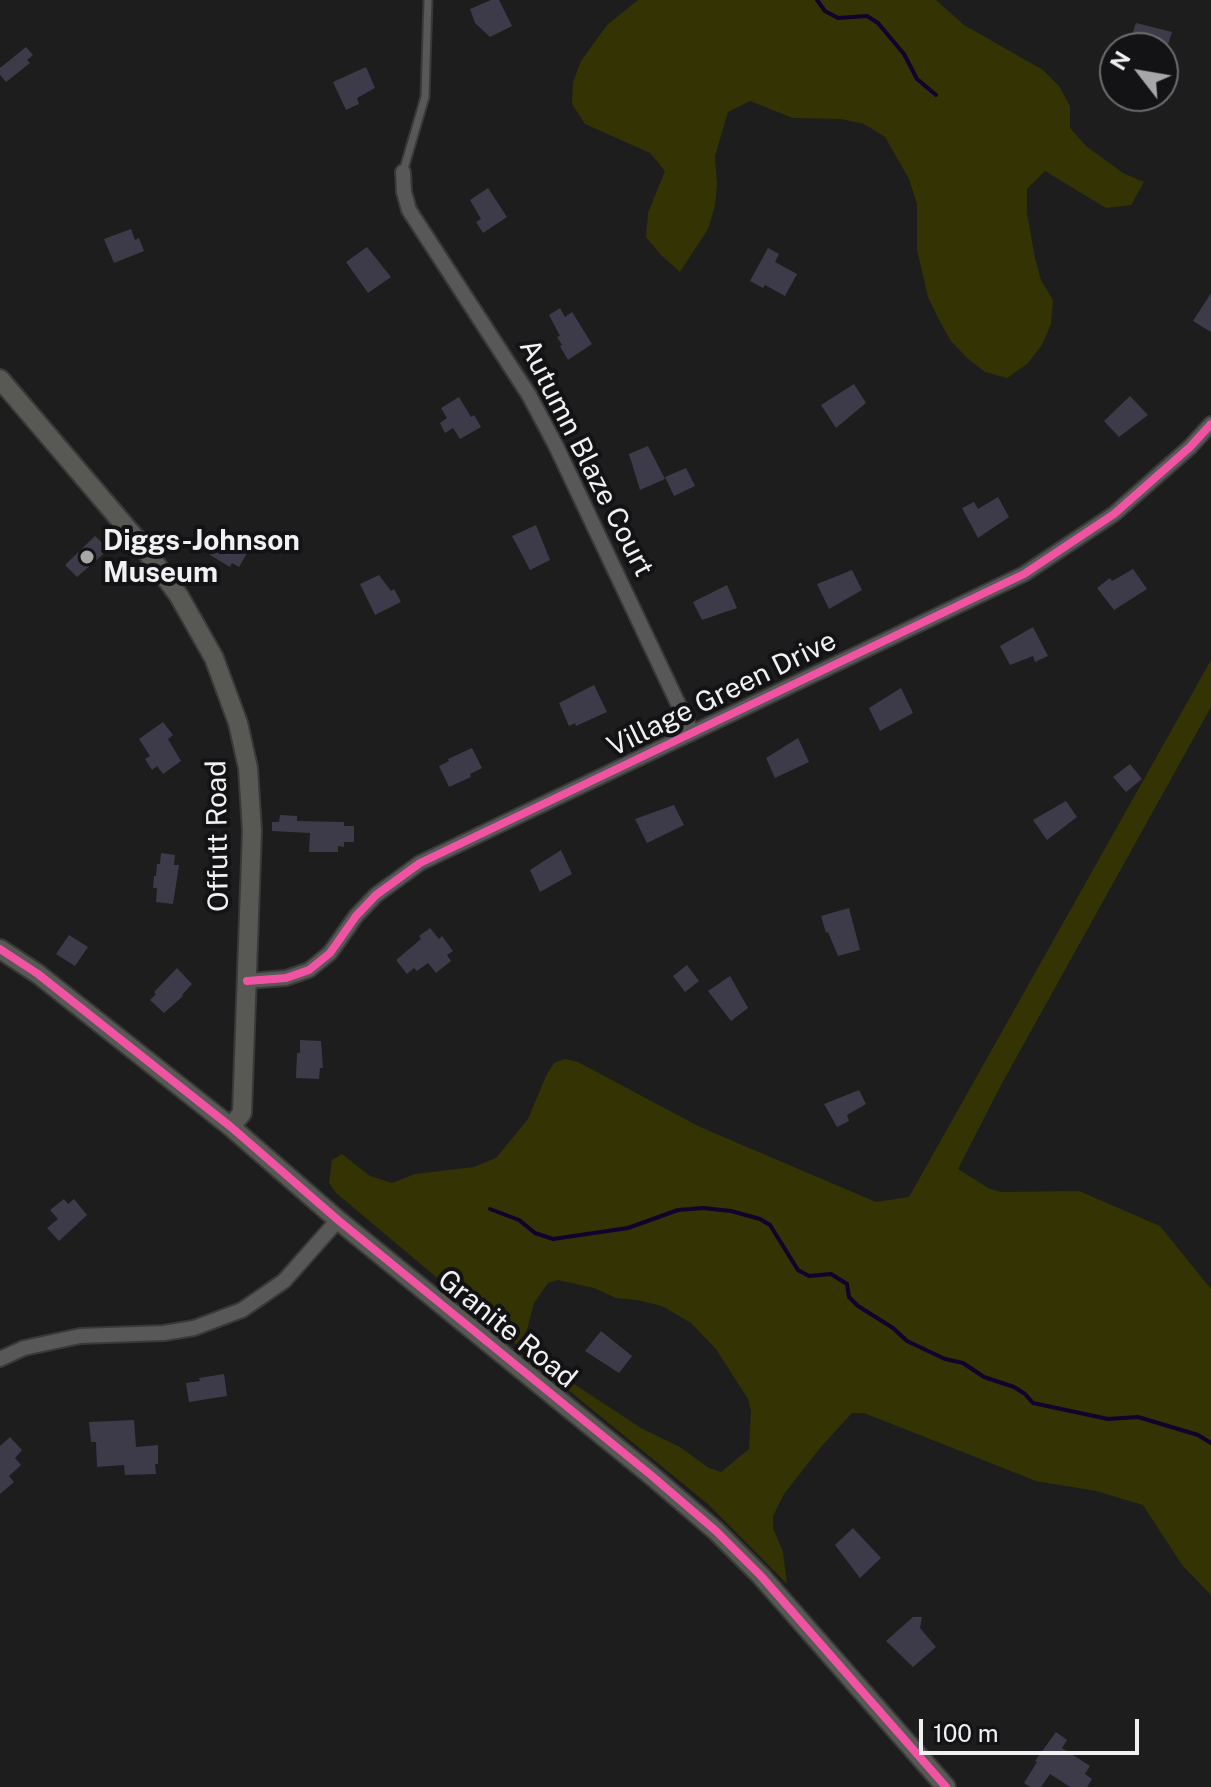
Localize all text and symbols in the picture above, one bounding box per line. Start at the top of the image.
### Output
north arrow [1099,32,1179,112]
text: N [1105,47,1136,75]
street label: Autumn Blaze Court [512,334,660,582]
place label: Diggs-Johnson Museum [103,524,300,590]
marker: Diggs-Johnson Museum [78,548,96,566]
street label: Village Green Drive [602,624,842,764]
street label: Offutt Road [200,760,236,912]
street label: Granite Road [431,1263,583,1395]
scale bar [923,1703,1143,1753]
text: 100 m [933,1719,999,1747]

